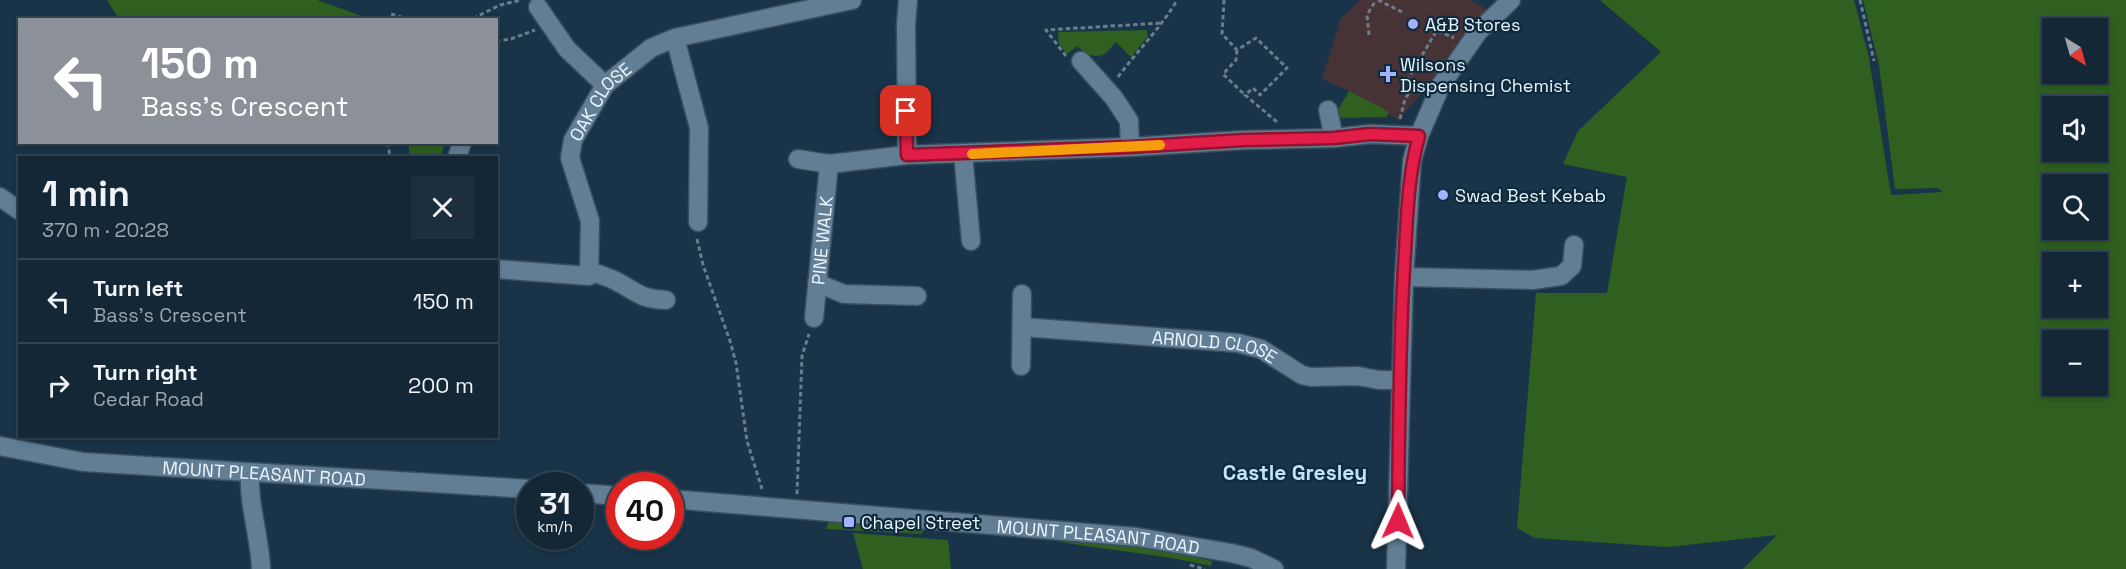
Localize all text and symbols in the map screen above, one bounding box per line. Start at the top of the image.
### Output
place label: A&B Stores [1425,13,1520,36]
marker: A&B Stores [1406,17,1420,31]
north arrow [2042,18,2108,84]
map controls [2042,18,2108,396]
text: 150 m [141,37,259,90]
icon: left [42,42,120,120]
place label: Wilsons Dispensing Chemist [1400,53,1571,97]
street label: OAK CLOSE [563,57,636,145]
marker: Wilsons Dispensing Chemist [1381,67,1395,81]
pin [880,85,931,136]
text: Bass's Crescent [141,89,348,124]
icon: arrive [889,94,922,127]
button: sound [2042,96,2108,162]
text: 1 min [42,171,130,217]
button: search [2042,174,2108,240]
button: close [411,176,474,239]
place label: Swad Best Kebab [1455,184,1606,207]
marker: Swad Best Kebab [1436,188,1450,202]
street label: PINE WALK [806,195,837,286]
text: 370 m · 20:28 [42,217,169,243]
button: + [2042,252,2108,318]
text: Turn left [93,274,183,302]
icon: left [42,285,75,318]
text: 150 m [413,287,474,315]
text: Bass's Crescent [93,302,247,328]
street label: ARNOLD CLOSE [1151,325,1282,368]
button: − [2042,330,2108,396]
text: Turn right [93,358,198,386]
icon: right [42,369,75,402]
text: 200 m [408,371,474,399]
text: Cedar Road [93,386,204,412]
street label: MOUNT PLEASANT ROAD [162,455,367,491]
district label: Castle Gresley [1223,459,1367,486]
speed limit sign: 40 [606,472,684,550]
text: 31 [539,484,571,523]
position arrow [1366,489,1430,553]
place label: Chapel Street [861,511,980,534]
street label: MOUNT PLEASANT ROAD [996,514,1201,559]
marker: Chapel Street [842,515,856,529]
text: km/h [537,517,573,536]

